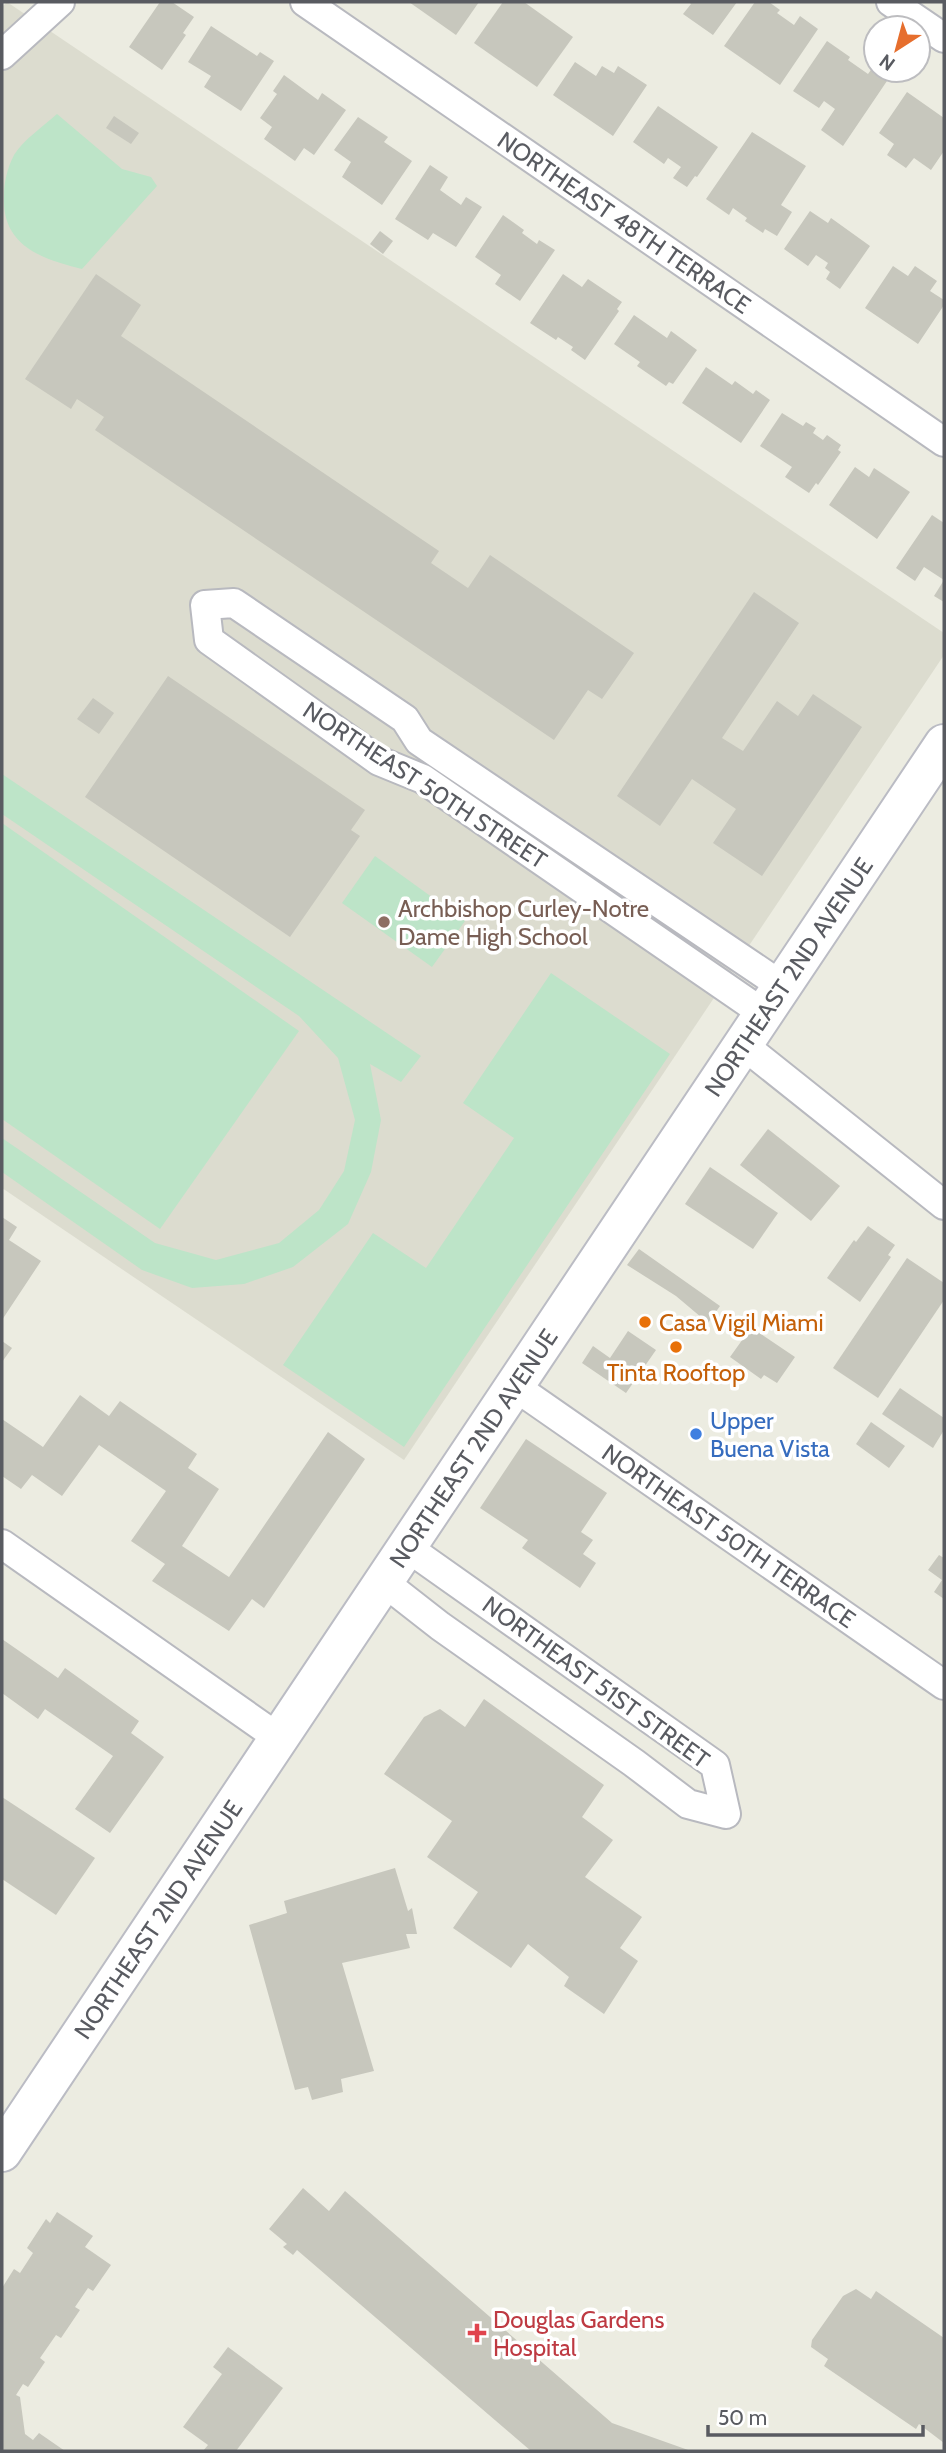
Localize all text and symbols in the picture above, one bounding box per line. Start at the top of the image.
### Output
north arrow [862,14,932,84]
text: N [875,49,899,76]
street label: NORTHEAST 48TH TERRACE [493,125,757,319]
street label: NORTHEAST 50TH STREET [298,695,552,875]
street label: NORTHEAST 2ND AVENUE [698,852,878,1102]
place label: Archbishop Curley-Notre Dame High School [398,894,649,951]
marker: Archbishop Curley-Notre Dame High School [376,914,392,930]
place label: Casa Vigil Miami [659,1308,824,1337]
marker: Casa Vigil Miami [637,1314,653,1330]
street label: NORTHEAST 2ND AVENUE [383,1323,563,1573]
marker: Tinta Rooftop [668,1339,684,1355]
place label: Tinta Rooftop [607,1358,745,1387]
place label: Upper Buena Vista [710,1406,830,1463]
marker: Upper Buena Vista [688,1426,704,1442]
street label: NORTHEAST 50TH TERRACE [597,1438,861,1634]
street label: NORTHEAST 51ST STREET [477,1590,715,1774]
street label: NORTHEAST 2ND AVENUE [67,1794,248,2044]
place label: Douglas Gardens Hospital [493,2305,664,2362]
marker: Douglas Gardens Hospital [467,2323,487,2343]
scale bar [708,2394,923,2438]
text: 50 m [718,2405,767,2430]

